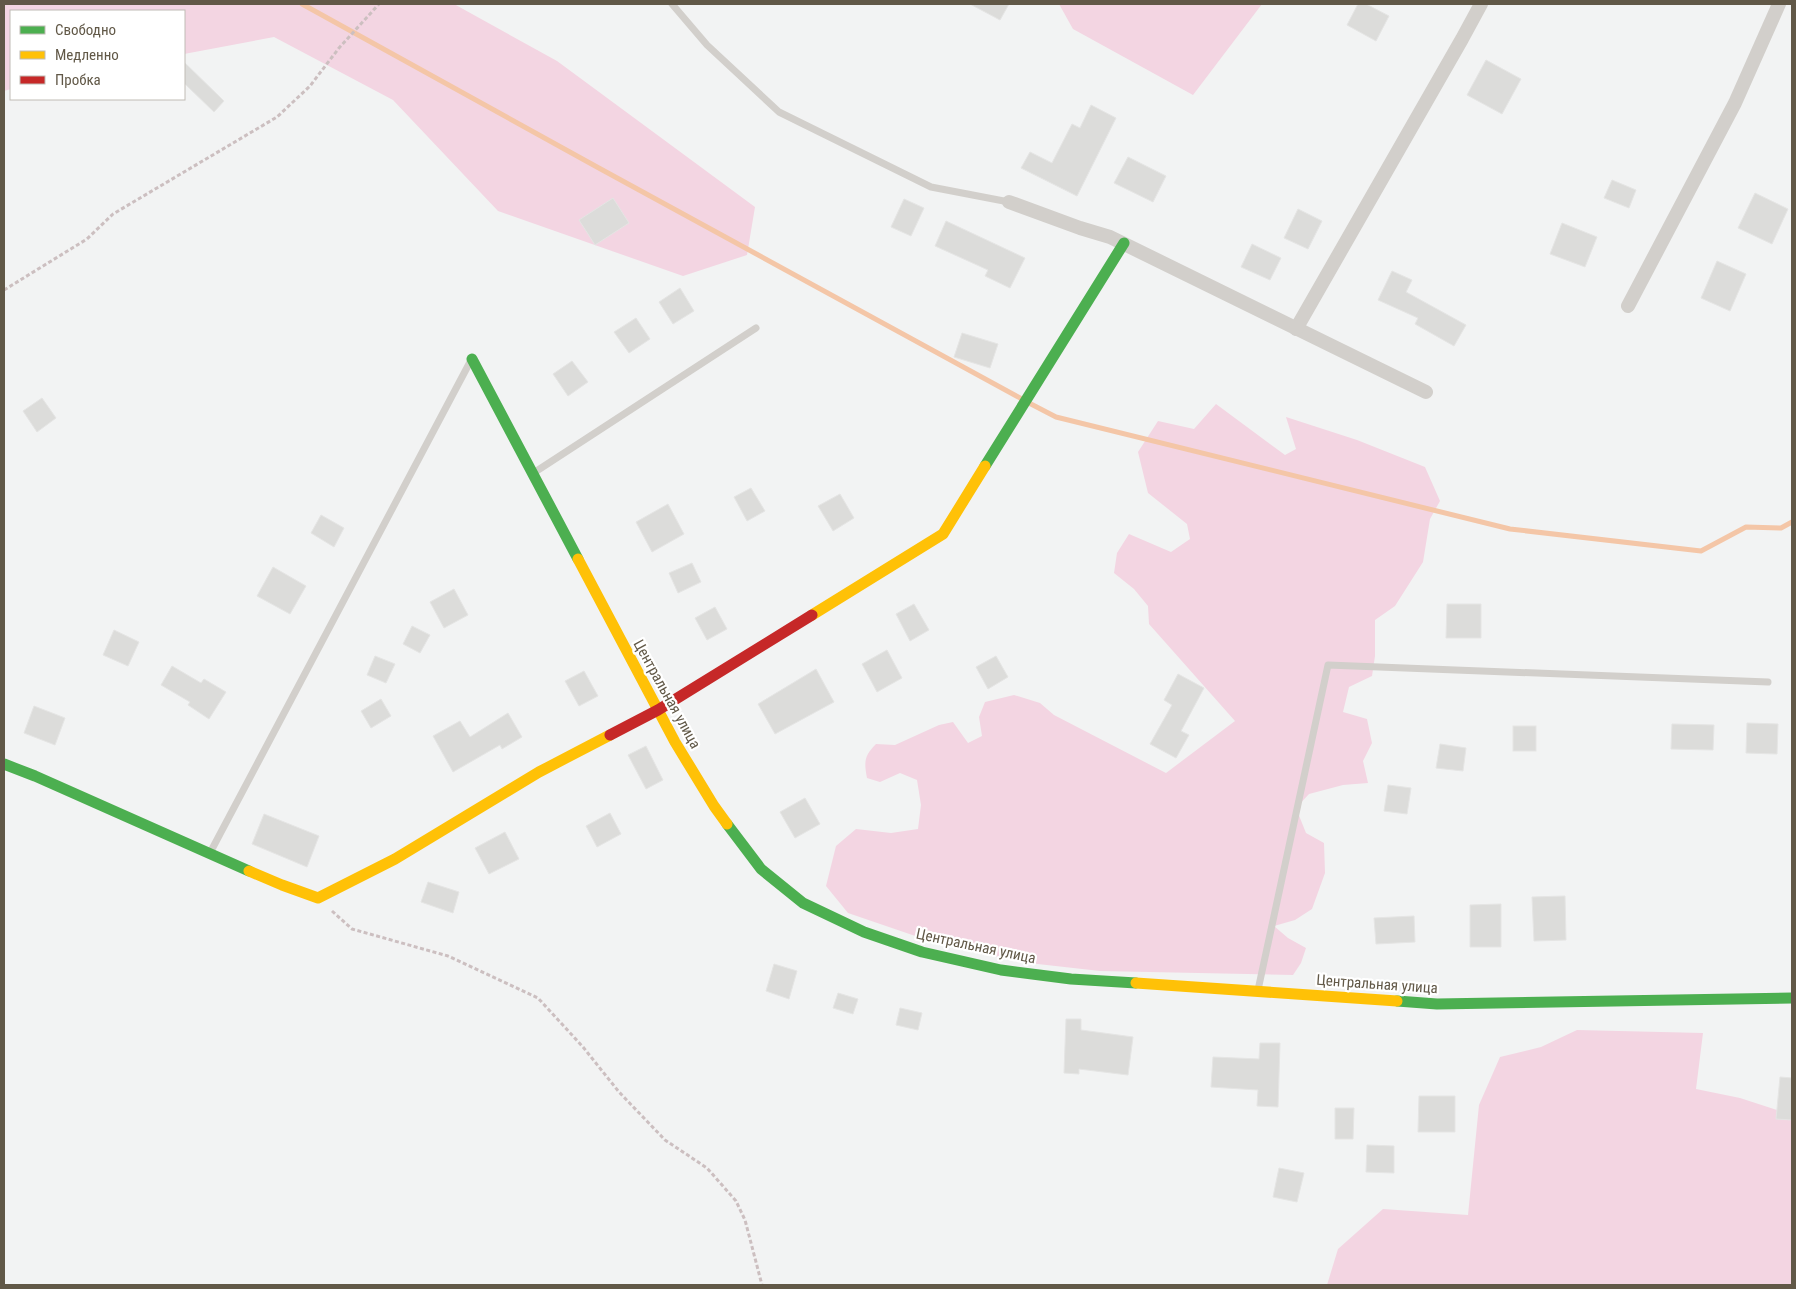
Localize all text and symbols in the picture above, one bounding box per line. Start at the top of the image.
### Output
legend [10,10,185,100]
text: Свободно [55,21,116,39]
text: Медленно [55,46,119,64]
text: Пробка [55,71,101,89]
street label: Центральная улица [630,636,704,752]
street label: Центральная улица [915,925,1037,967]
street label: Центральная улица [1316,971,1438,997]

